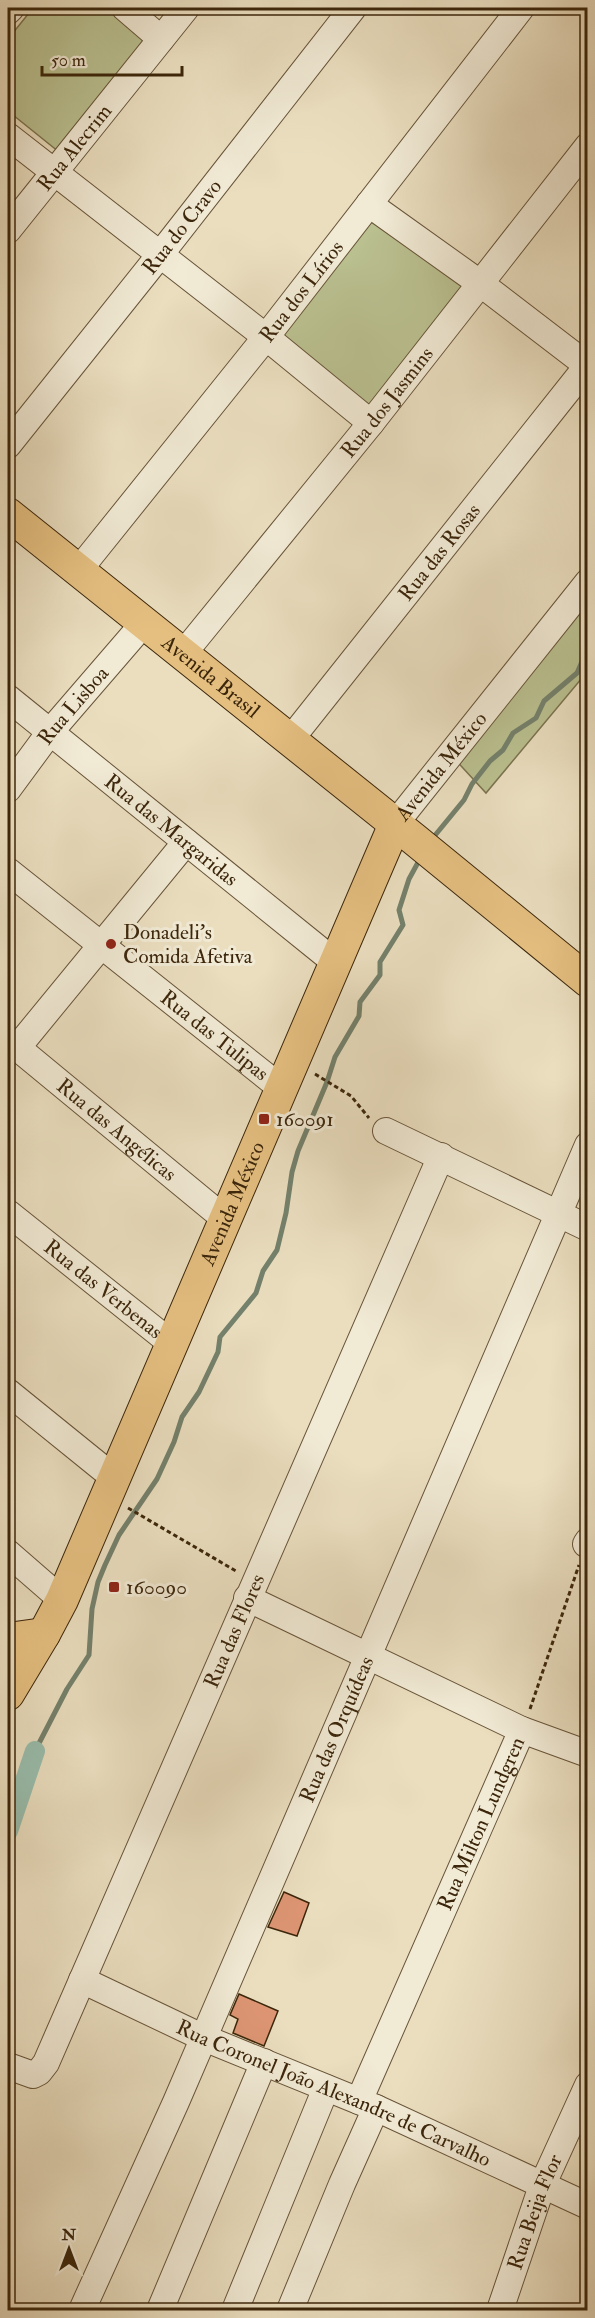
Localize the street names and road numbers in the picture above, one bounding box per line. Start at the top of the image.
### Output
street label: Rua Alecrim [31,98,117,196]
street label: Rua do Cravo [136,174,228,280]
street label: Rua dos Lírios [253,235,350,348]
street label: Rua dos Jasmins [335,341,439,463]
street label: Rua das Rosas [392,498,486,606]
street label: Avenida Brasil [155,628,266,724]
street label: Rua Lisboa [32,660,115,750]
street label: Avenida México [389,706,493,827]
street label: Rua das Margaridas [99,768,244,892]
street label: Rua das Tulipas [155,984,274,1087]
street label: Rua das Angélicas [51,1072,182,1187]
street label: Avenida México [193,1137,271,1270]
street label: Rua das Verbenas [38,1233,168,1345]
street label: Rua das Flores [198,1570,271,1692]
street label: Rua das Orquídeas [293,1652,380,1807]
street label: Rua Milton Lundgren [431,1732,531,1915]
street label: Rua Coronel João Alexandre de Carvalho [172,2013,495,2173]
street label: Rua Beija Flor [501,2150,568,2273]

